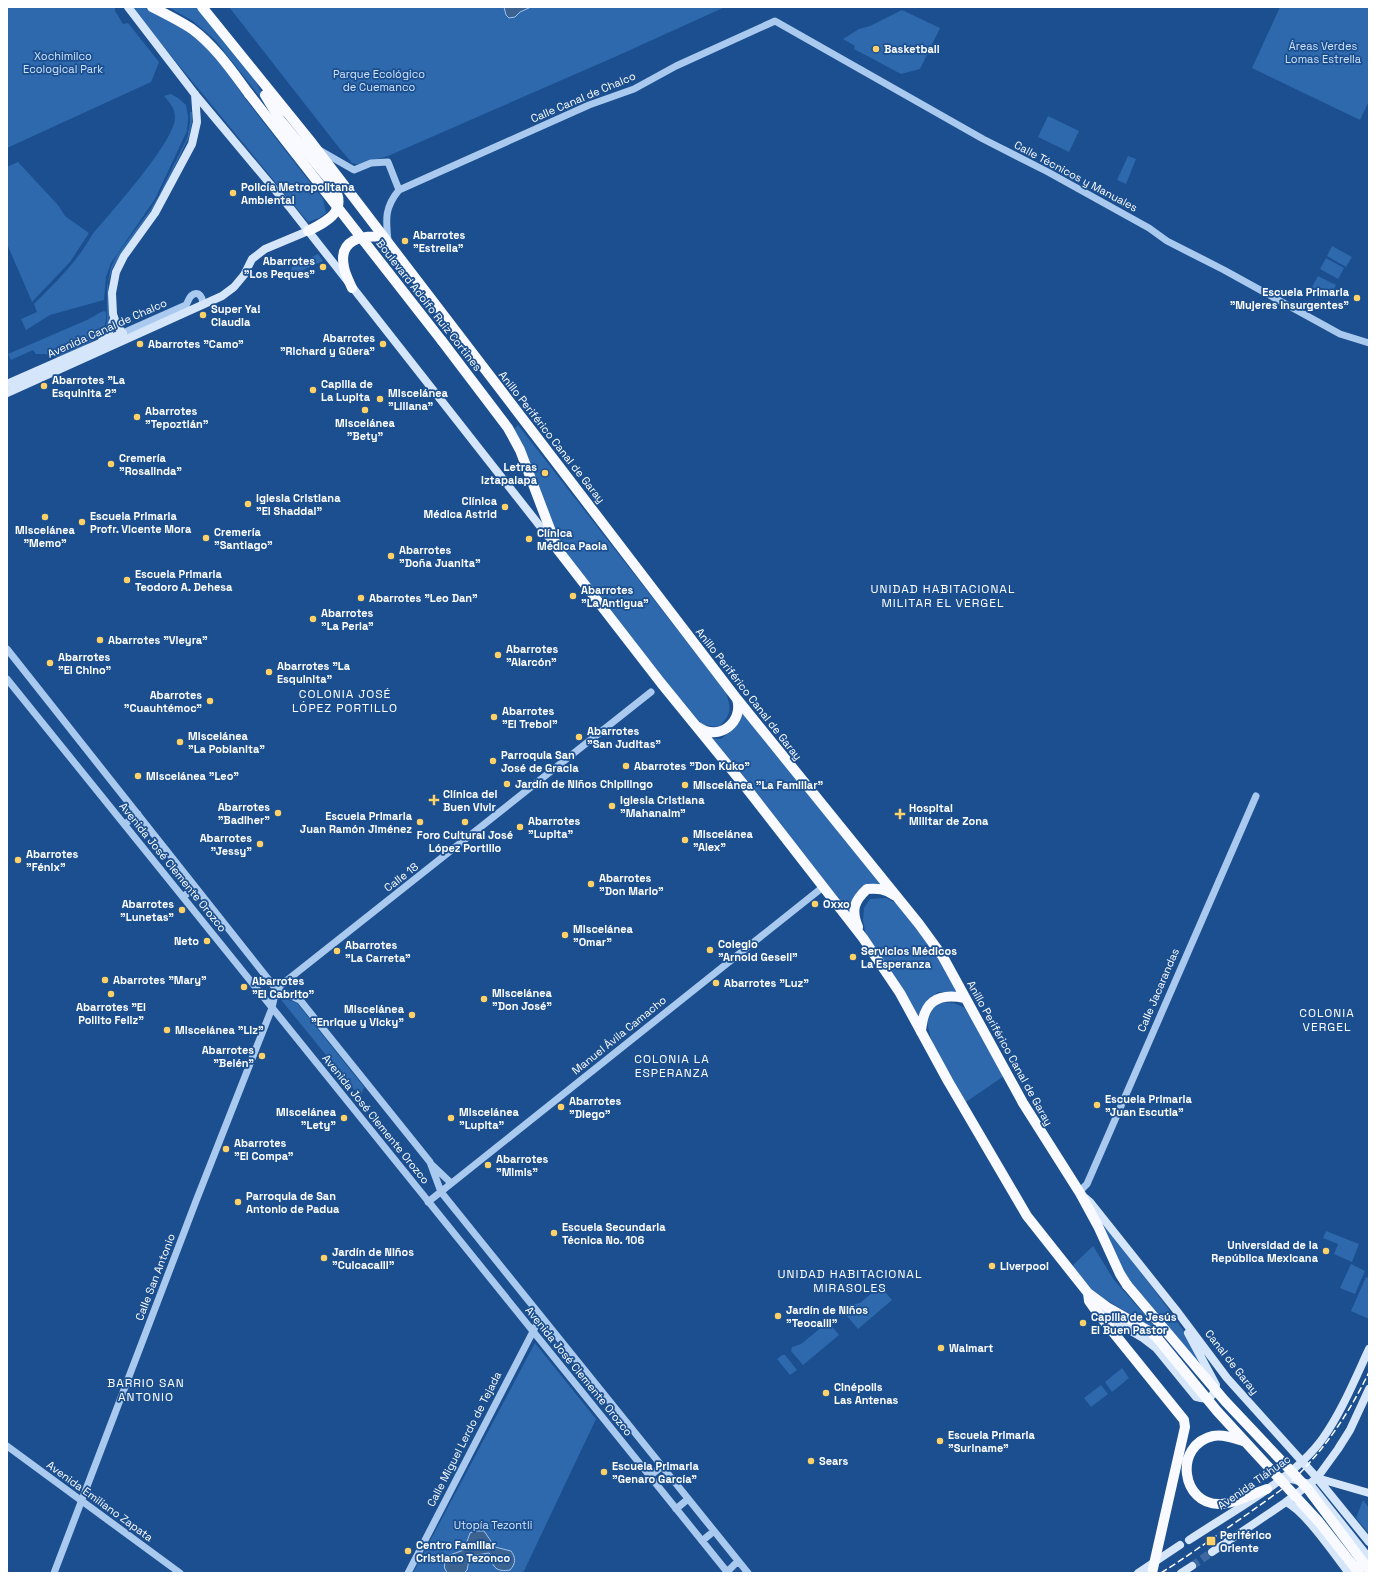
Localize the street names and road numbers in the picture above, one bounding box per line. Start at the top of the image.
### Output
street label: Calle Canal de Chalco [528,68,638,125]
street label: Calle Técnicos y Manuales [1012,137,1140,215]
street label: Boulevard Adolfo Ruiz Cortines [373,236,485,374]
street label: Avenida Canal de Chalco [45,295,169,361]
street label: Anillo Periférico Canal de Garay [496,368,608,506]
street label: Anillo Periférico Canal de Garay [693,625,805,763]
street label: Avenida José Clemente Orozco [116,799,230,935]
street label: Calle 18 [381,859,421,895]
street label: Calle Jacarandas [1134,946,1182,1034]
street label: Anillo Periférico Canal de Garay [964,978,1056,1128]
street label: Manuel Ávila Camacho [569,992,669,1077]
street label: Avenida José Clemente Orozco [319,1051,433,1187]
street label: Calle San Antonio [132,1231,178,1322]
street label: Avenida José Clemente Orozco [522,1303,636,1439]
street label: Canal de Garay [1202,1327,1262,1397]
street label: Calle Miguel Lerdo de Tejada [424,1369,505,1509]
street label: Avenida Tláhuac [1215,1452,1293,1512]
street label: Avenida Emiliano Zapata [44,1458,156,1545]

